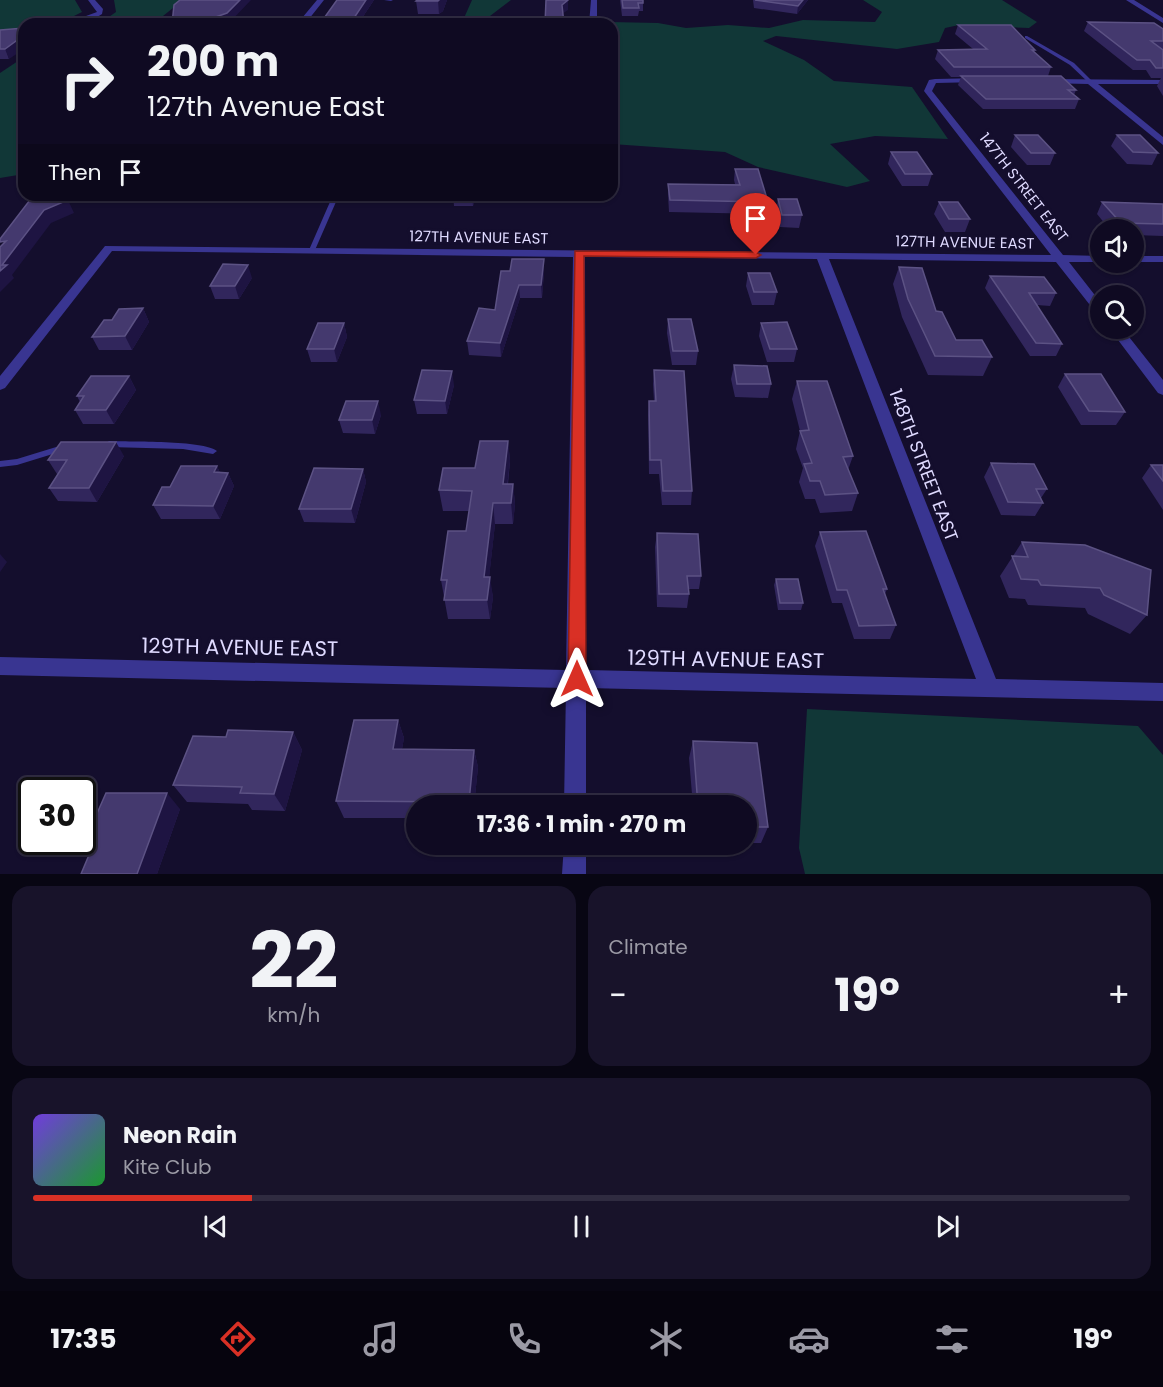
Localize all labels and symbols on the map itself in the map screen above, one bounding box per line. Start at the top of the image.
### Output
street label: 147TH STREET EAST [975,128,1073,246]
pin [730,193,781,255]
street label: 127TH AVENUE EAST [409,225,549,249]
street label: 127TH AVENUE EAST [895,230,1035,254]
street label: 148TH STREET EAST [883,385,965,545]
street label: 129TH AVENUE EAST [141,631,339,663]
street label: 129TH AVENUE EAST [627,643,825,675]
position arrow [545,647,609,711]
speed limit sign: 30 [18,777,96,855]

